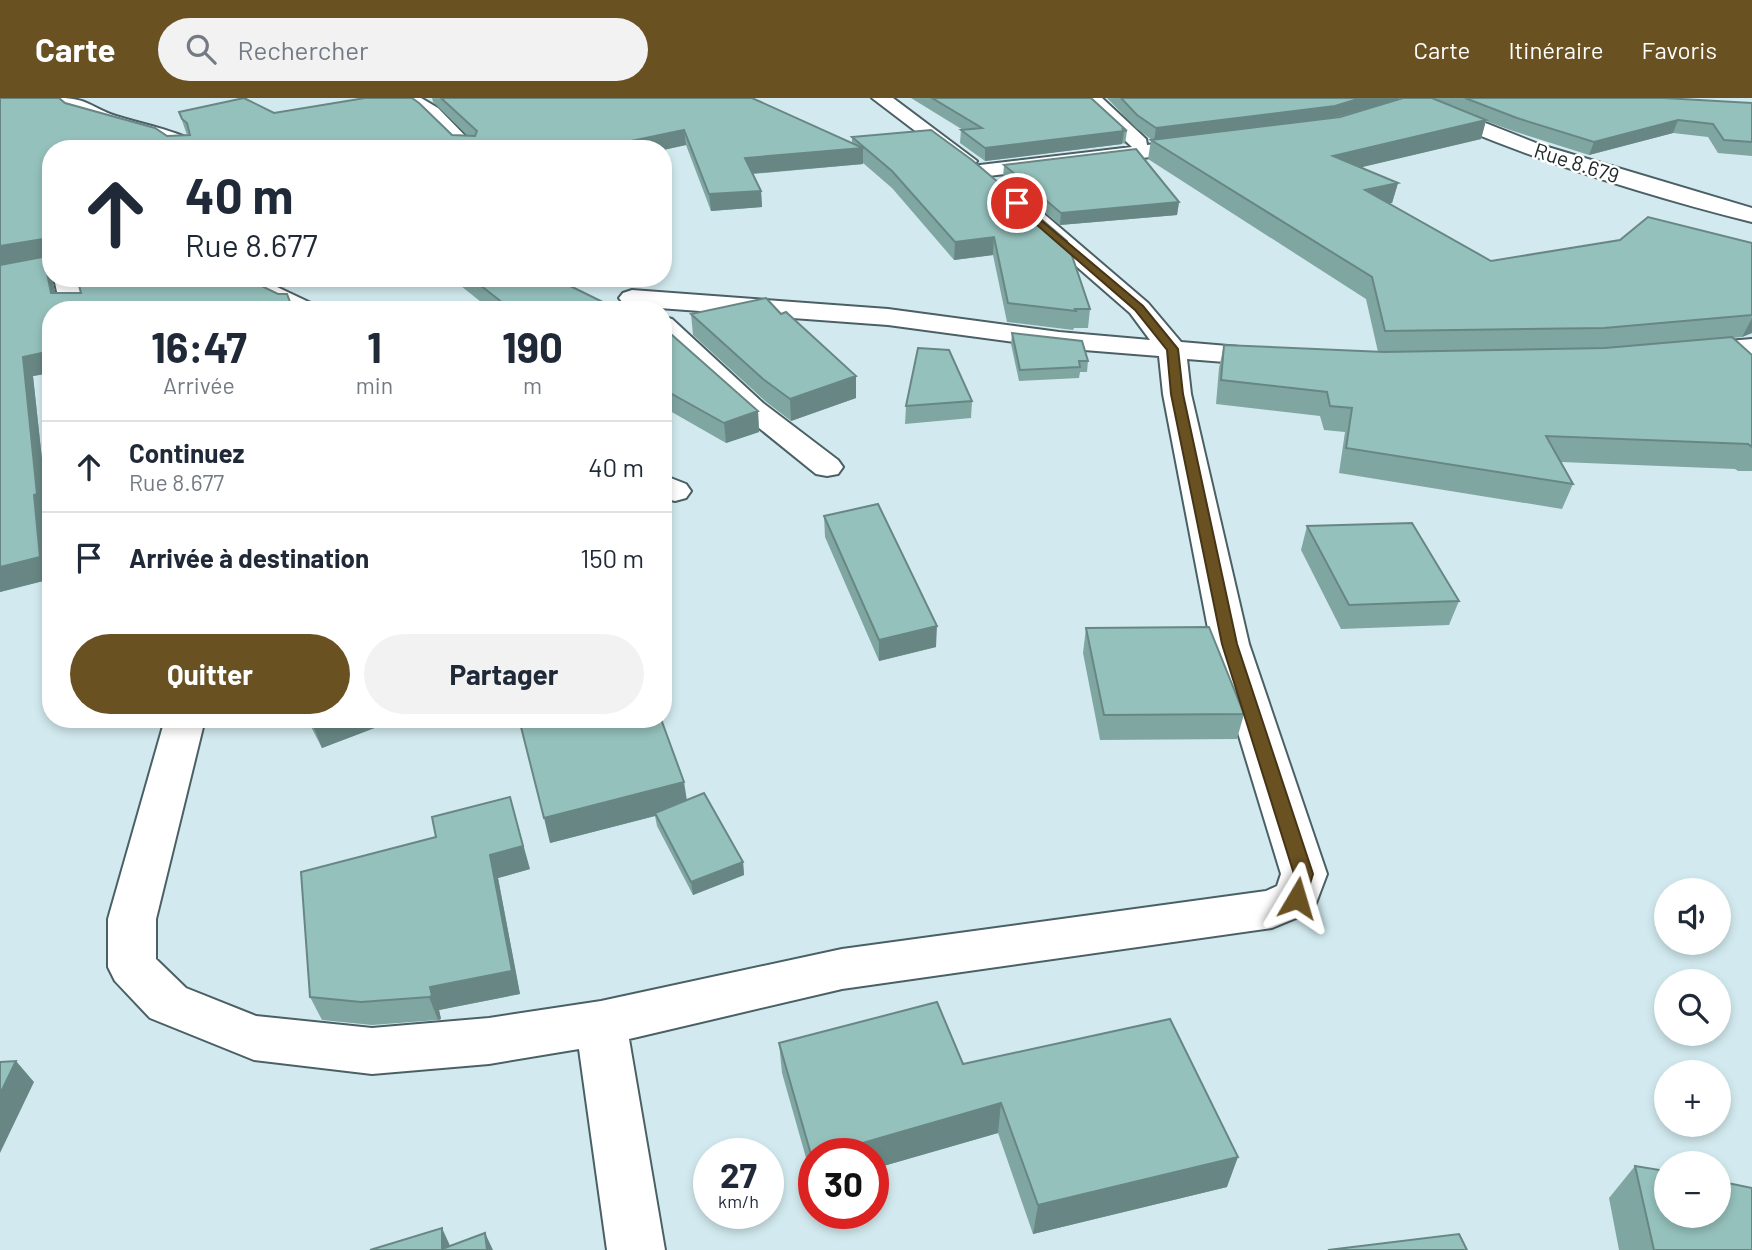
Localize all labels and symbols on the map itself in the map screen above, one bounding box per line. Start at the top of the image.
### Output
street label: Rue 8.679 [1531,137,1623,187]
pin [987,173,1047,233]
position arrow [1260,861,1334,935]
speed limit sign: 30 [798,1138,889,1229]

